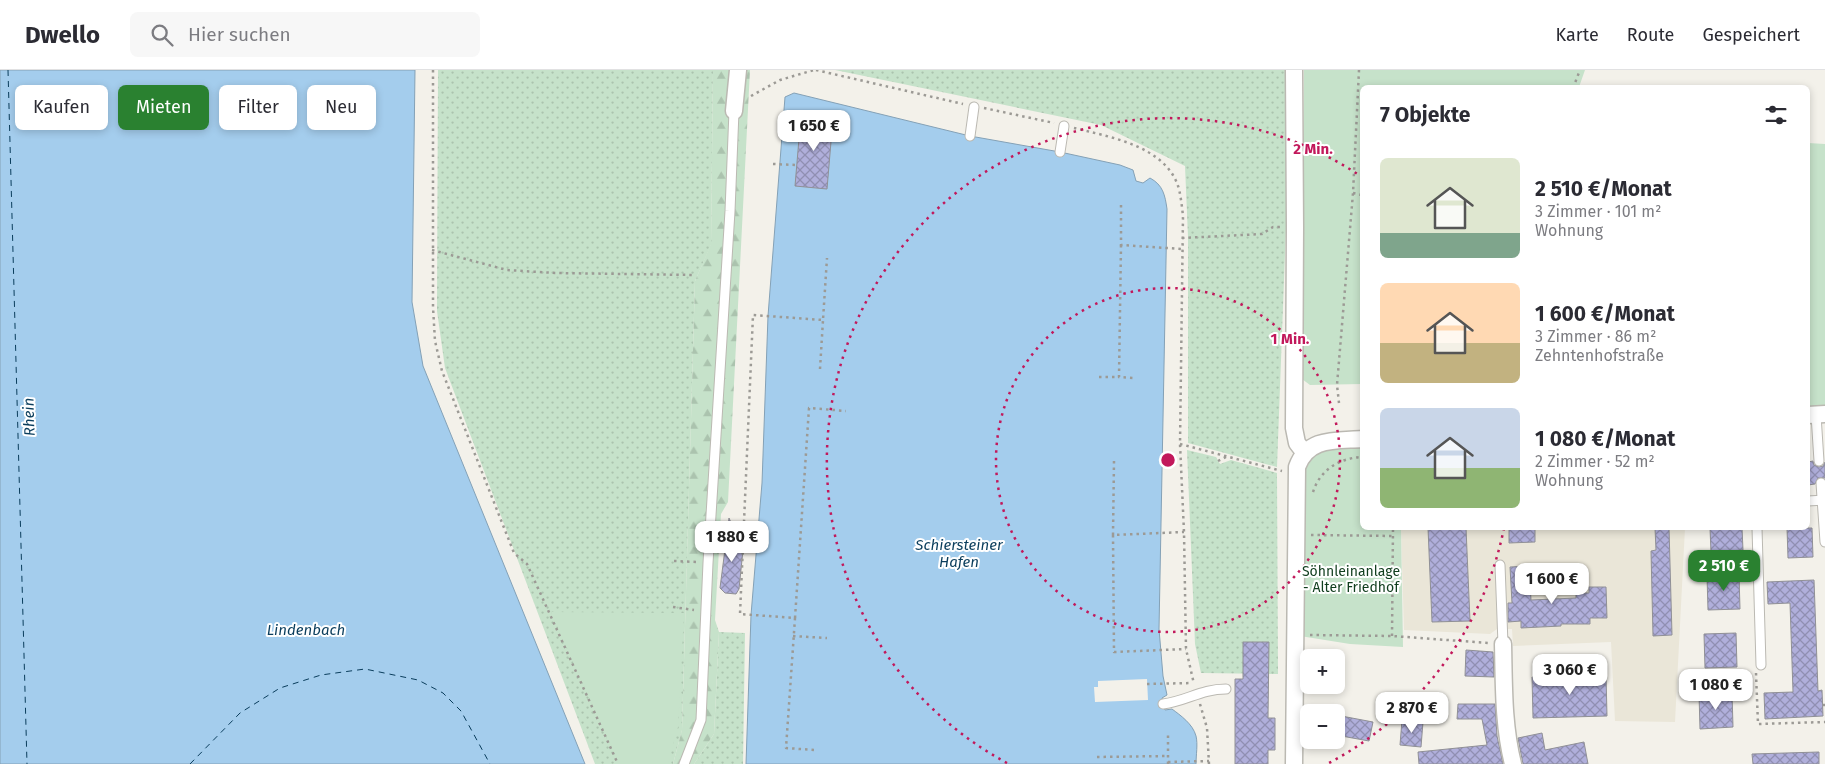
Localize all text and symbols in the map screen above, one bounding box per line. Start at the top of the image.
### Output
search box [130,12,480,57]
text: Dwello [25,21,100,49]
icon: search [148,21,176,49]
text: Hier suchen [188,23,291,46]
text: Karte [1556,24,1599,46]
text: Route [1627,24,1674,46]
text: Gespeichert [1702,24,1800,46]
chip: Kaufen [15,85,108,130]
chip: Mieten [118,85,209,130]
chip: Filter [219,85,297,130]
chip: Neu [307,85,376,130]
icon: filters [1762,101,1790,129]
text: 7 Objekte [1380,102,1470,128]
pin: 1 650 € [768,109,860,152]
text: 1 650 € [788,116,840,135]
text: 2 Min. [1293,140,1333,158]
text: 2 510 €/Monat [1535,176,1672,202]
icon: home [1420,178,1480,238]
text: 3 Zimmer · 101 m² [1535,202,1661,221]
text: Wohnung [1535,221,1603,240]
text: 1 600 €/Monat [1535,301,1675,327]
icon: home [1420,303,1480,363]
text: 3 Zimmer · 86 m² [1535,327,1656,346]
text: 1 Min. [1271,330,1310,348]
text: Zehntenhofstraße [1535,346,1664,365]
water label: Rhein [19,398,39,436]
text: 1 080 €/Monat [1535,426,1675,452]
icon: home [1420,428,1480,488]
centre of rings [1159,451,1177,469]
text: 2 Zimmer · 52 m² [1535,452,1655,471]
text: Wohnung [1535,471,1603,490]
pin: 1 880 € [686,520,778,563]
text: 1 880 € [706,527,758,546]
water label: Schiersteiner Hafen [914,536,1004,571]
pin: 2 510 € [1678,550,1770,592]
text: 2 510 € [1699,556,1749,575]
pin: 1 600 € [1506,562,1598,605]
park label: Söhnleinanlage - Alter Friedhof [1302,563,1400,596]
text: 1 600 € [1526,569,1578,588]
water label: Lindenbach [267,621,345,639]
map controls [1300,649,1345,749]
button: + [1300,649,1345,694]
pin: 3 060 € [1524,654,1616,696]
text: 3 060 € [1543,660,1597,679]
pin: 1 080 € [1670,668,1762,711]
text: 1 080 € [1690,675,1742,694]
pin: 2 870 € [1366,692,1458,734]
text: 2 870 € [1386,698,1438,717]
button: − [1300,704,1345,749]

